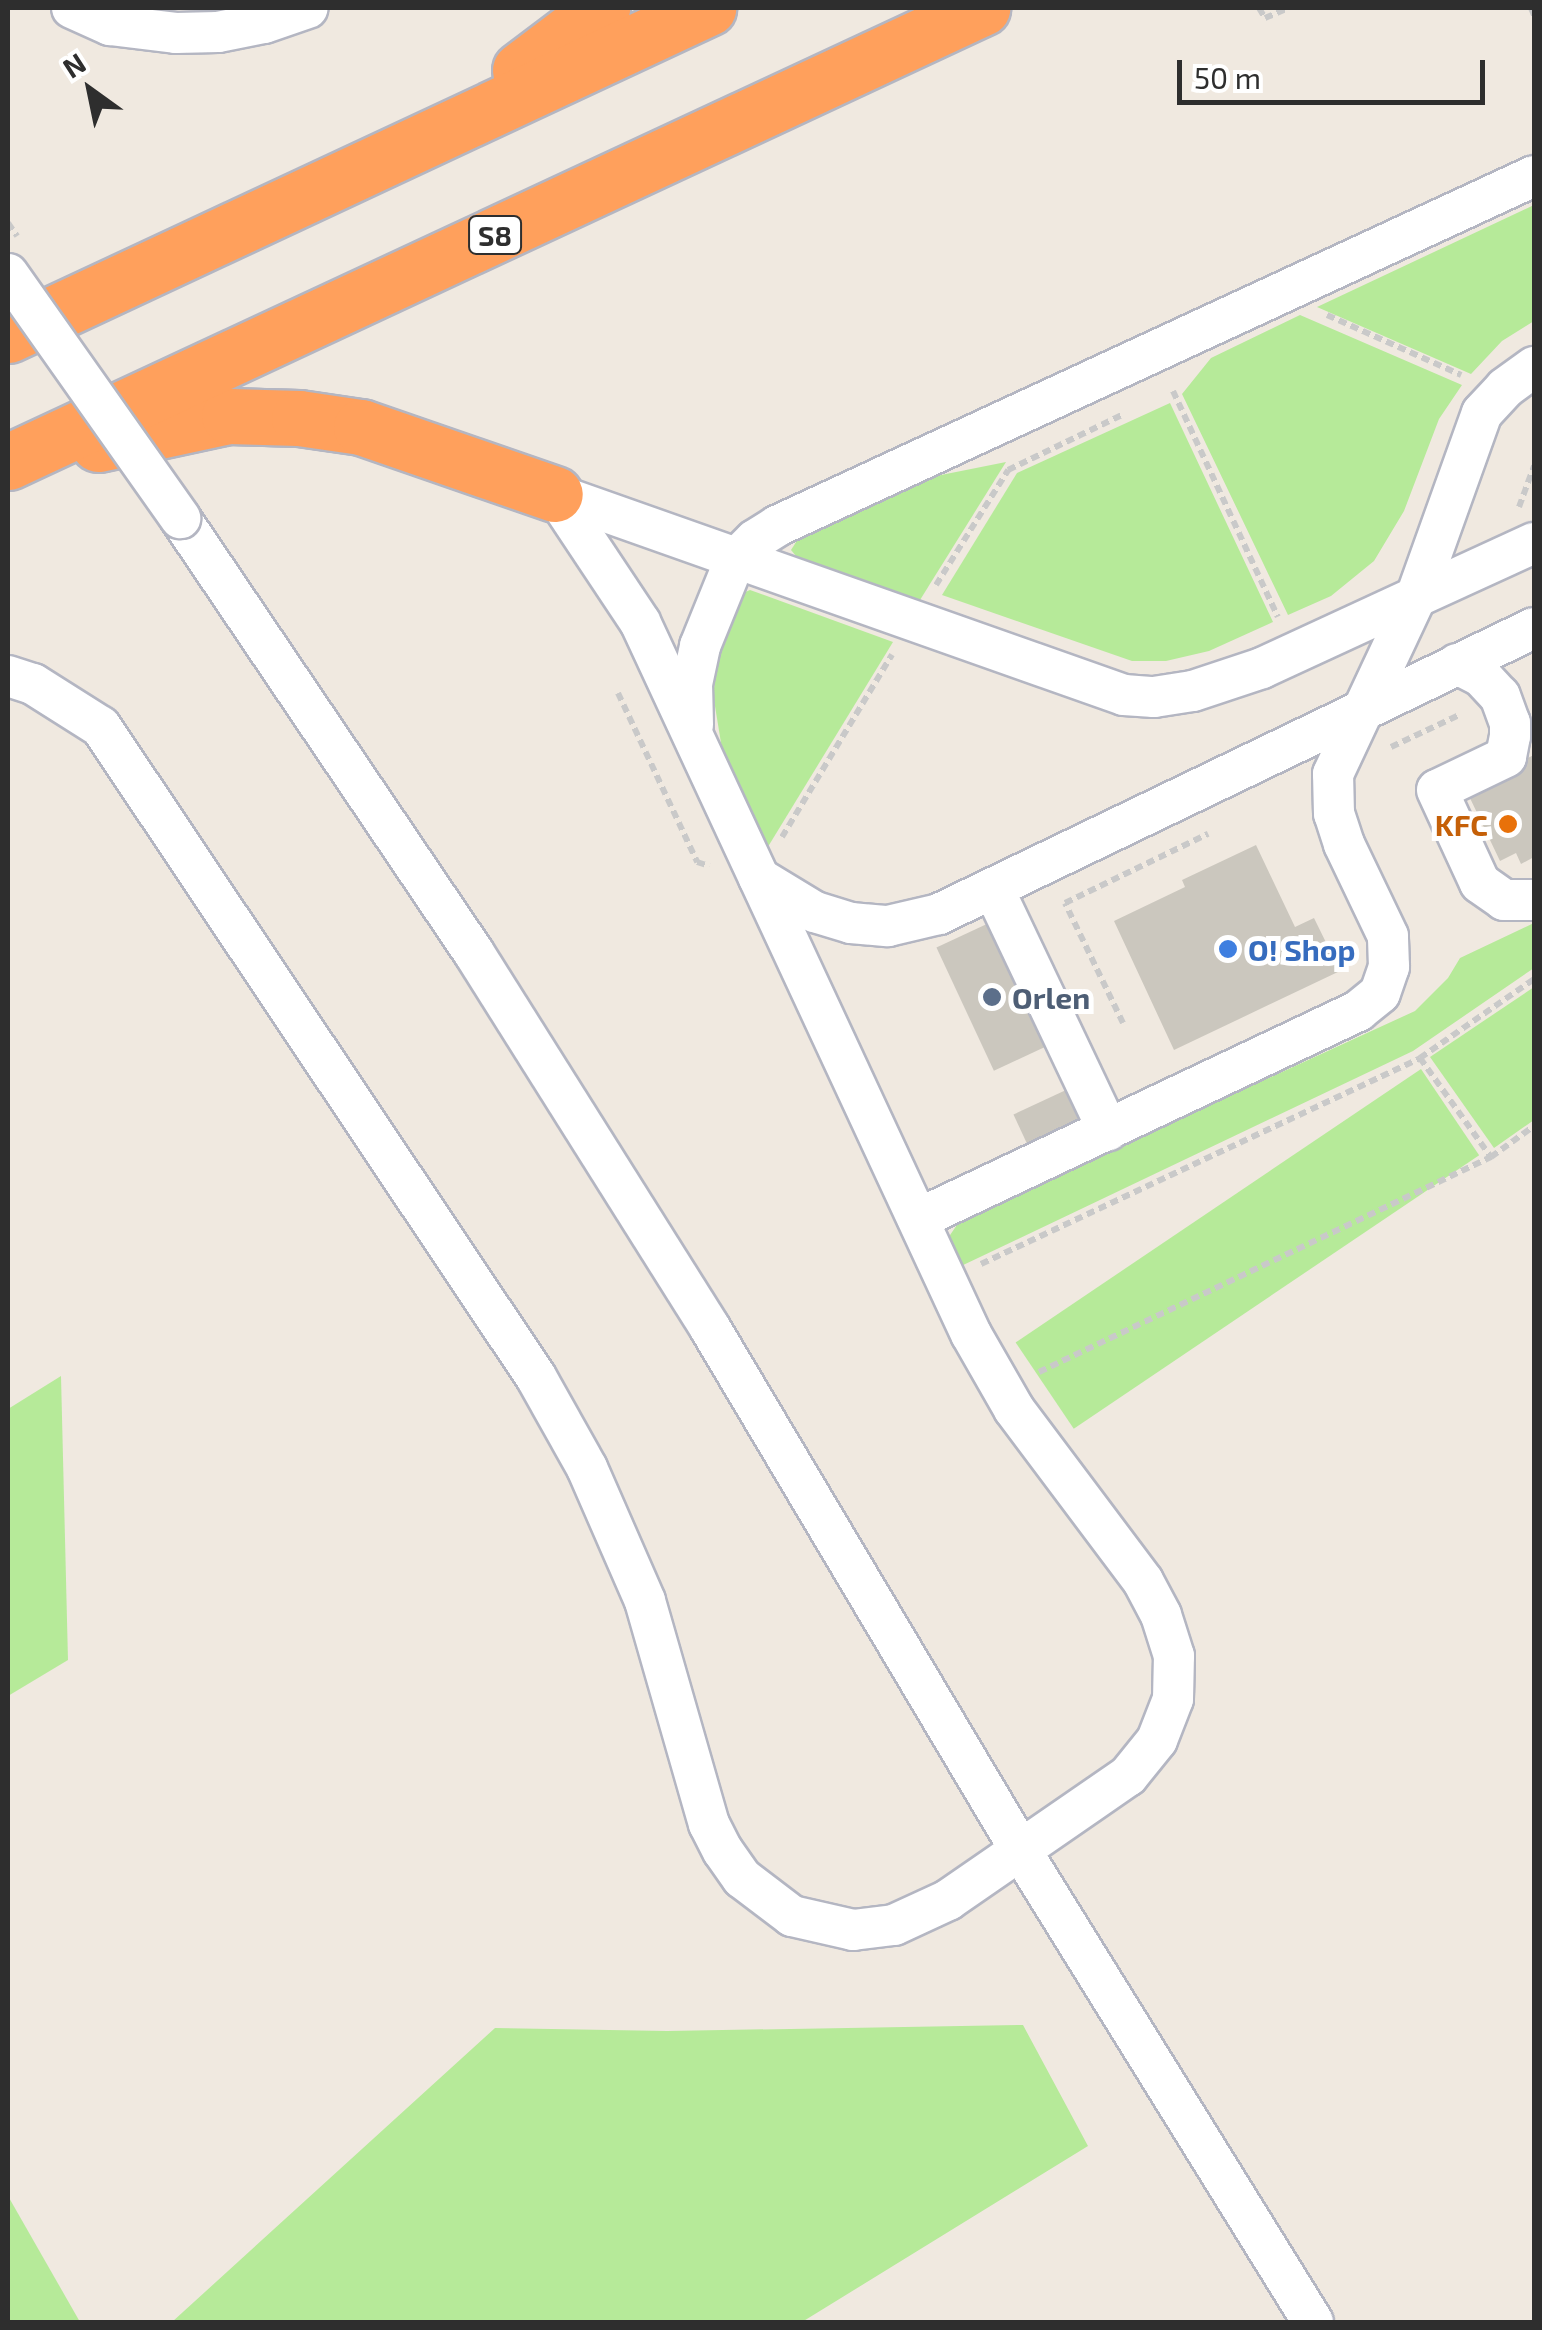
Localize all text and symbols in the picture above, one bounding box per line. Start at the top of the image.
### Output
north arrow [40,40,140,140]
scale bar [1182,40,1490,102]
text: N [56,45,91,85]
text: 50 m [1194,59,1261,95]
road number: S8 [468,212,522,258]
place label: KFC [1435,806,1488,842]
marker: KFC [1497,813,1519,835]
place label: O! Shop [1248,931,1355,967]
marker: O! Shop [1217,938,1239,960]
place label: Orlen [1012,979,1090,1015]
marker: Orlen [981,986,1003,1008]

